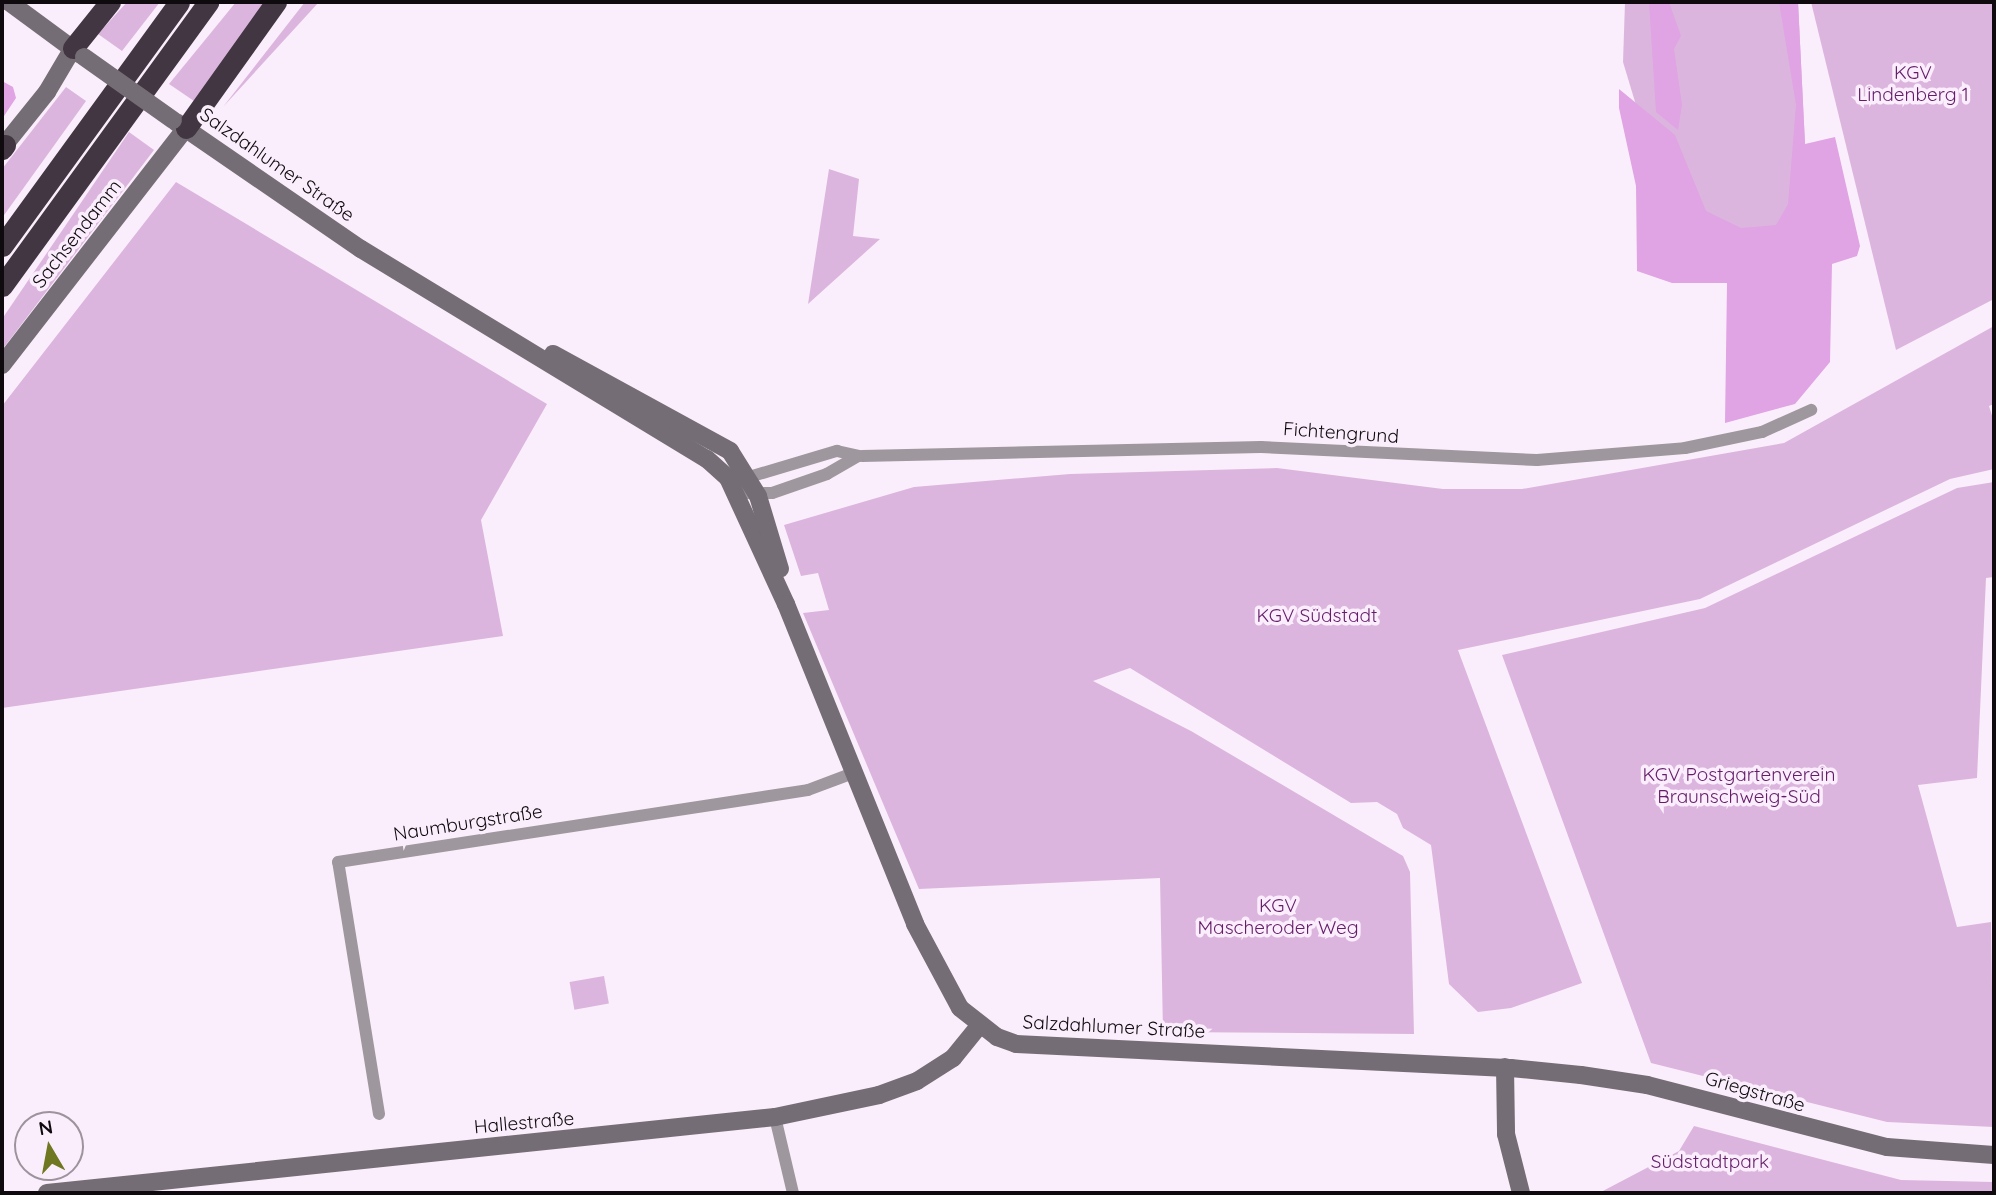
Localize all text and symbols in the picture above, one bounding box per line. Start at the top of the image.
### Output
park label: KGV Lindenberg 1 [1857,62,1969,106]
street label: Salzdahlumer Straße [196,103,358,227]
street label: Sachsendamm [28,175,126,293]
street label: Fichtengrund [1282,418,1400,448]
park label: KGV Südstadt [1257,605,1377,627]
park label: KGV Postgartenverein Braunschweig-Süd [1643,764,1835,808]
street label: Naumburgstraße [392,800,544,846]
park label: KGV Mascheroder Weg [1197,895,1359,939]
street label: Salzdahlumer Straße [1022,1011,1206,1043]
street label: Griegstraße [1702,1067,1808,1117]
street label: Hallestraße [473,1107,575,1139]
north arrow [14,1111,84,1181]
text: N [37,1114,55,1140]
park label: Südstadtpark [1651,1151,1769,1173]

